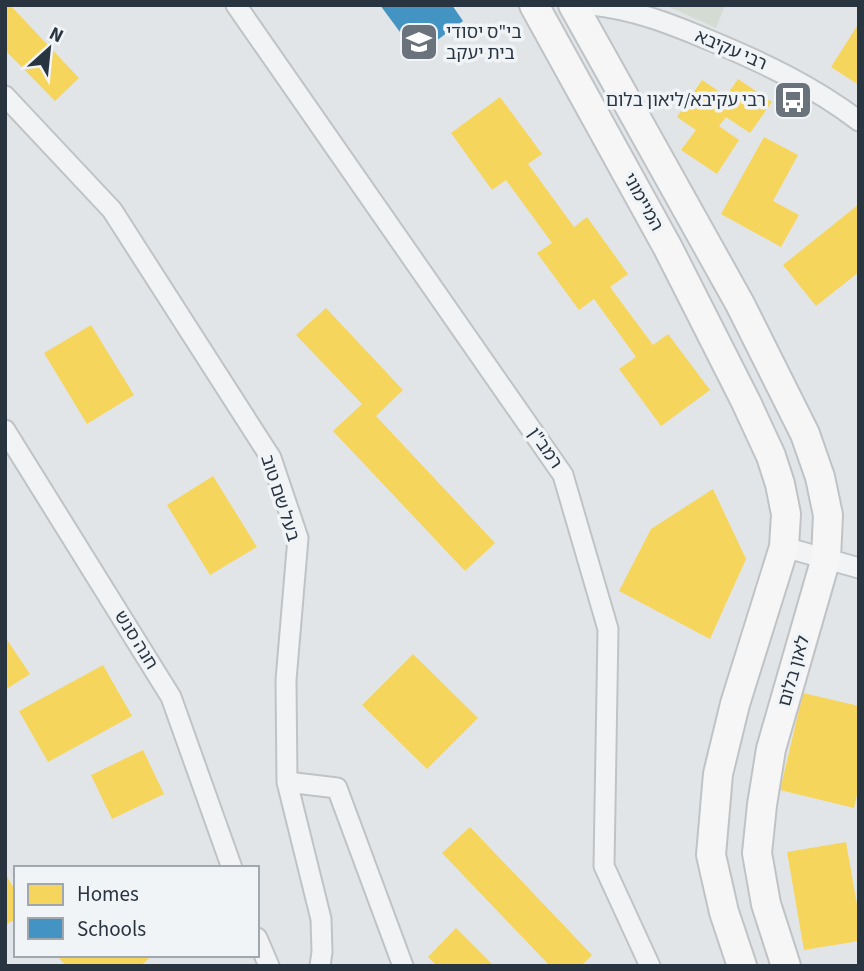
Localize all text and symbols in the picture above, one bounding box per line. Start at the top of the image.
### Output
north arrow [14,14,84,84]
text: N [44,20,68,50]
place label: בי"ס יסודי בית יעקב [446,20,522,66]
school or university icon: בי"ס יסודי בית יעקב [398,21,440,63]
street label: רבי עקיבא [691,24,771,76]
bus stop icon: רבי עקיבא/ליאון בלום [772,79,814,121]
place label: רבי עקיבא/ליאון בלום [606,88,766,113]
street label: המיימוני [617,168,669,236]
street label: רמב"ן [522,422,568,474]
street label: בעל שם טוב [254,451,306,545]
street label: חנה סנש [108,606,164,674]
street label: לאון בלום [772,632,816,710]
legend [14,866,259,957]
text: Homes [77,879,139,909]
text: Schools [77,914,146,944]

